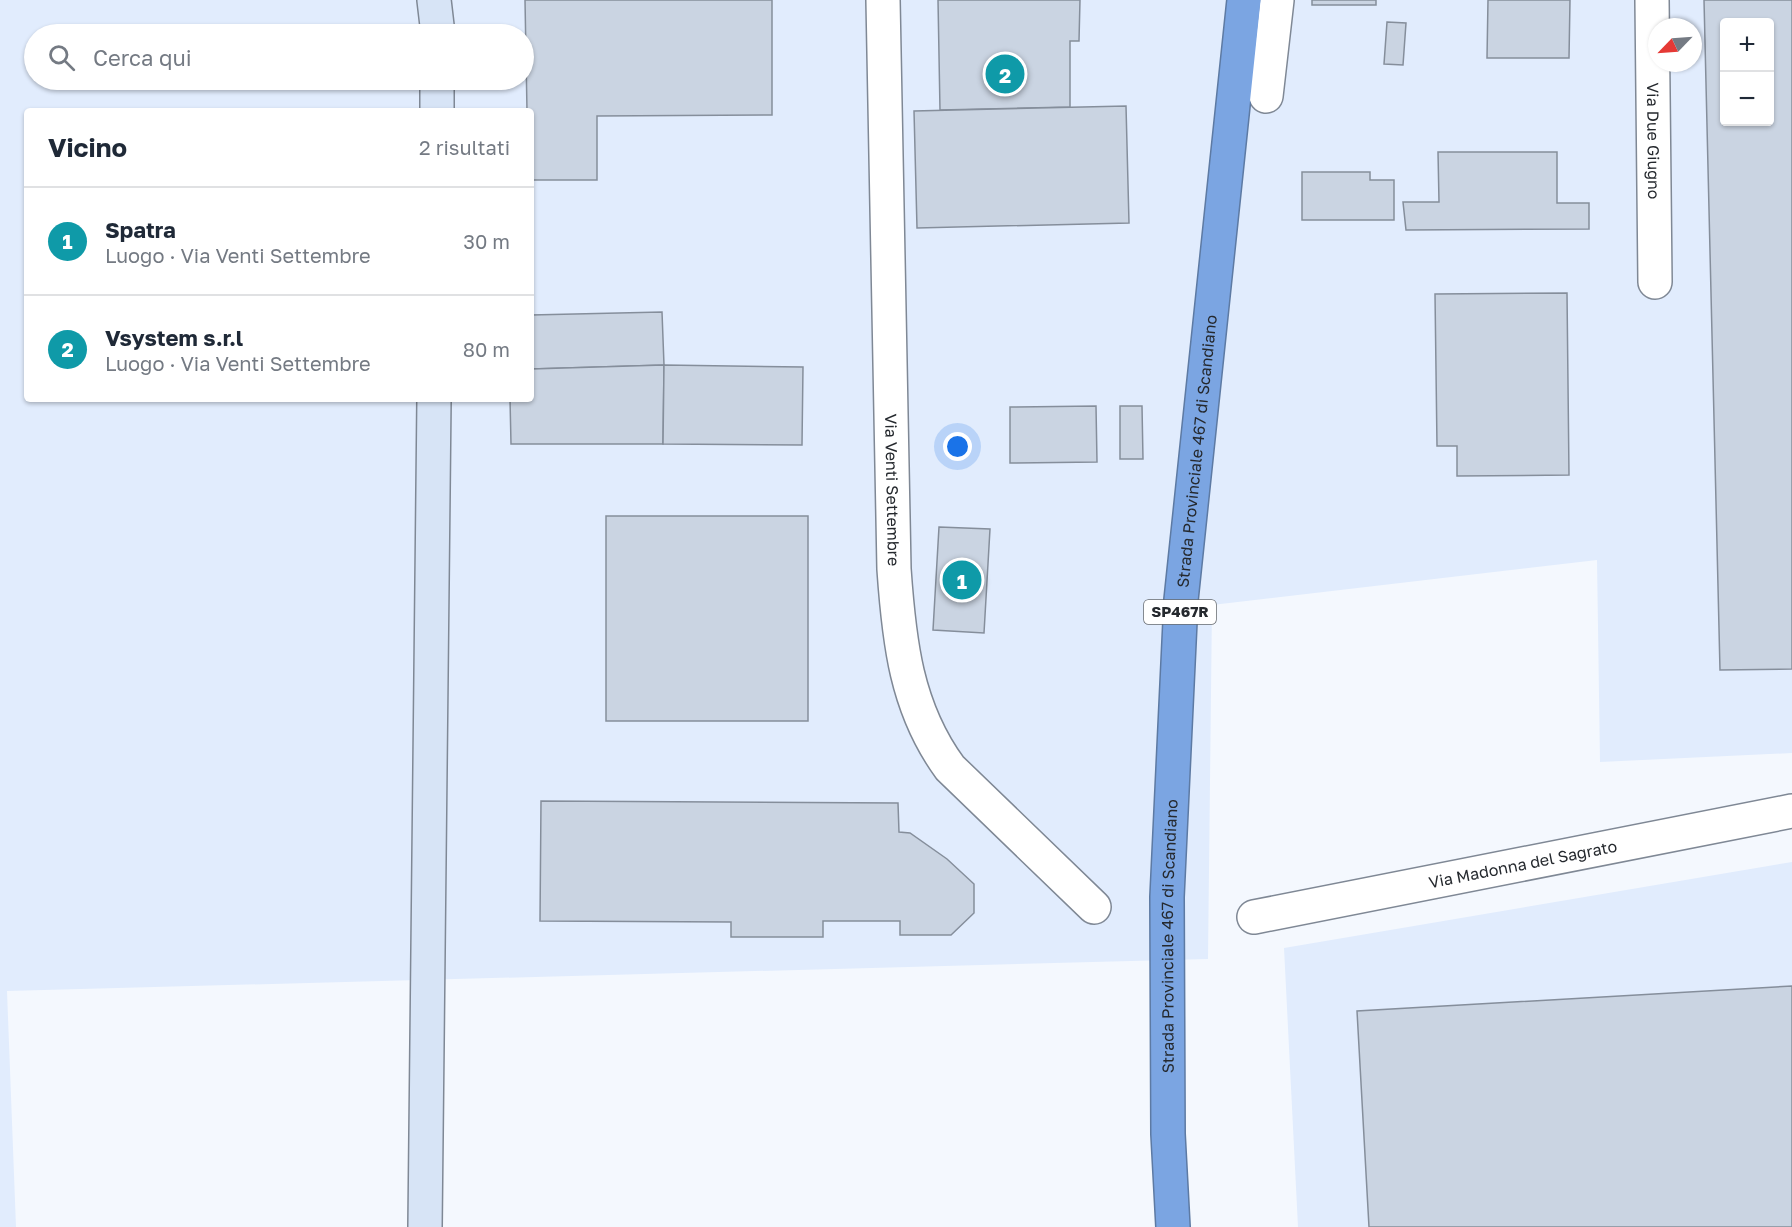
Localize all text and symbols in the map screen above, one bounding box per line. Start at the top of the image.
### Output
north arrow [1648,18,1702,72]
map controls [1720,18,1774,126]
button: + [1720,18,1774,72]
search box [24,24,534,90]
icon: search [45,41,78,74]
text: Cerca qui [93,44,192,71]
pin: 2 [986,52,1024,97]
button: − [1720,72,1774,126]
street label: Via Due Giugno [1643,82,1664,200]
text: Vicino [48,132,127,163]
text: 2 risultati [419,135,510,159]
text: Spatra [105,216,176,243]
text: 1 [62,229,73,253]
text: 30 m [463,229,510,253]
text: Luogo · Via Venti Settembre [105,243,371,267]
street label: Strada Provinciale 467 di Scandiano [1172,314,1221,589]
text: Vsystem s.r.l [105,324,243,351]
text: 2 [61,337,74,361]
text: 80 m [463,337,510,361]
text: Luogo · Via Venti Settembre [105,351,371,375]
street label: Via Venti Settembre [881,414,904,566]
your location [943,432,972,461]
pin: 1 [942,558,982,602]
road number: SP467R [1144,600,1216,624]
street label: Strada Provinciale 467 di Scandiano [1157,799,1182,1073]
street label: Via Madonna del Sagrato [1427,836,1619,892]

